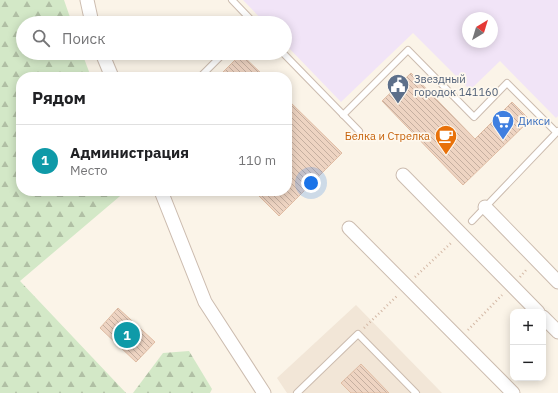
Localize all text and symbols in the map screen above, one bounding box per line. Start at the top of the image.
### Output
north arrow [462,12,498,48]
search box [16,16,292,60]
icon: search [30,27,52,49]
text: Поиск [62,29,105,48]
public building icon: Звездный городок 141160 [385,72,411,105]
place label: Звездный городок 141160 [414,72,498,99]
text: Рядом [32,87,86,109]
supermarket icon: Дикси [490,108,516,141]
place label: Дикси [518,114,550,128]
cafe icon: Белка и Стрелка [433,123,459,156]
place label: Белка и Стрелка [345,129,430,143]
text: Администрация [70,143,189,162]
text: 1 [41,152,49,169]
text: 110 m [238,152,276,169]
text: Место [70,162,108,179]
your location [301,173,321,193]
map controls [510,309,546,381]
button: + [510,309,546,345]
pin: 1 [114,320,140,350]
button: − [510,345,546,381]

